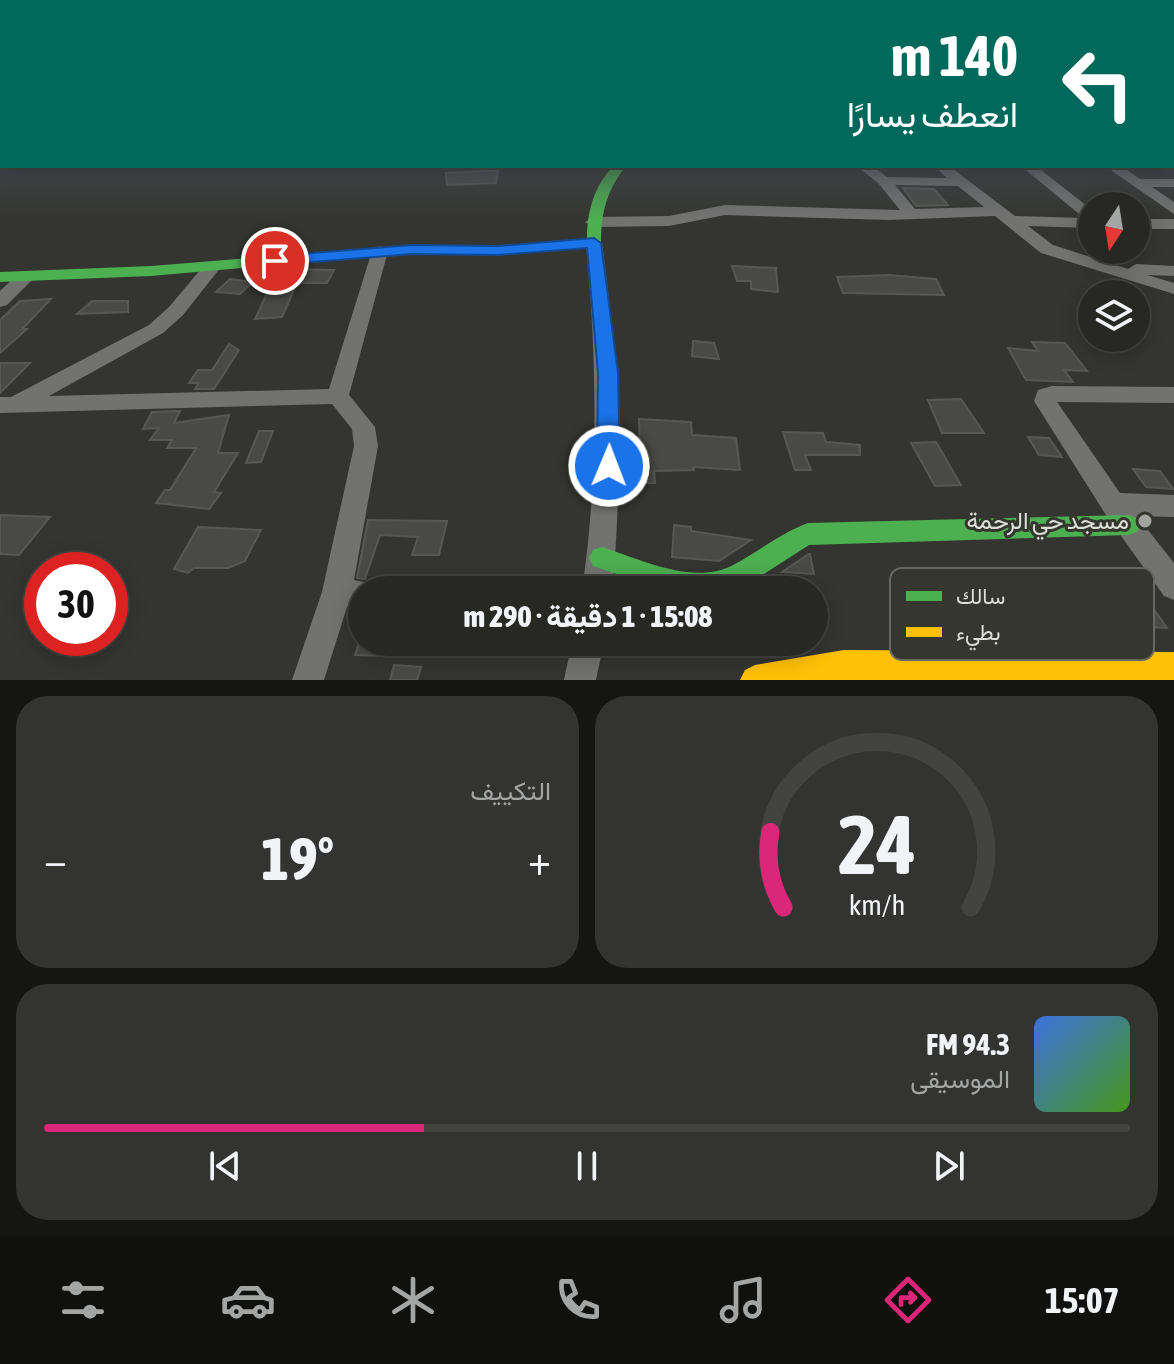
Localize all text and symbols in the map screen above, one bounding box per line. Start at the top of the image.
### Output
text: 140 m [891,24,1018,88]
icon: left [1046,32,1150,136]
text: انعطف يسارًا [847,93,1018,135]
north arrow [1078,192,1150,264]
map controls [1078,192,1150,352]
pin [241,227,309,295]
icon: arrive [253,239,297,283]
button: layers [1078,280,1150,352]
position arrow [567,424,651,508]
place label: مسجد حي الرحمة [966,507,1129,540]
marker: مسجد حي الرحمة [1136,512,1154,530]
speed limit sign: 30 [24,552,128,656]
legend [890,568,1154,660]
text: سالك [956,583,1005,609]
text: 15:08 · 1 دقيقة · 290 m [464,599,712,633]
text: بطيء [956,619,1001,651]
text: التكييف [470,776,551,806]
text: 24 [837,796,916,892]
text: 19° [261,824,334,893]
text: − [44,834,67,884]
text: + [528,834,551,884]
text: km/h [848,888,905,921]
text: 94.3 FM [926,1027,1010,1061]
text: الموسيقى [910,1064,1010,1094]
icon: previous [203,1144,247,1188]
icon: pause [565,1144,609,1188]
icon: next [927,1144,971,1188]
icon: filters [55,1272,111,1328]
icon: car [220,1272,276,1328]
icon: climate [385,1272,441,1328]
icon: phone [550,1272,606,1328]
icon: music [715,1272,771,1328]
icon: directions [880,1272,936,1328]
text: 15:07 [1045,1279,1120,1321]

